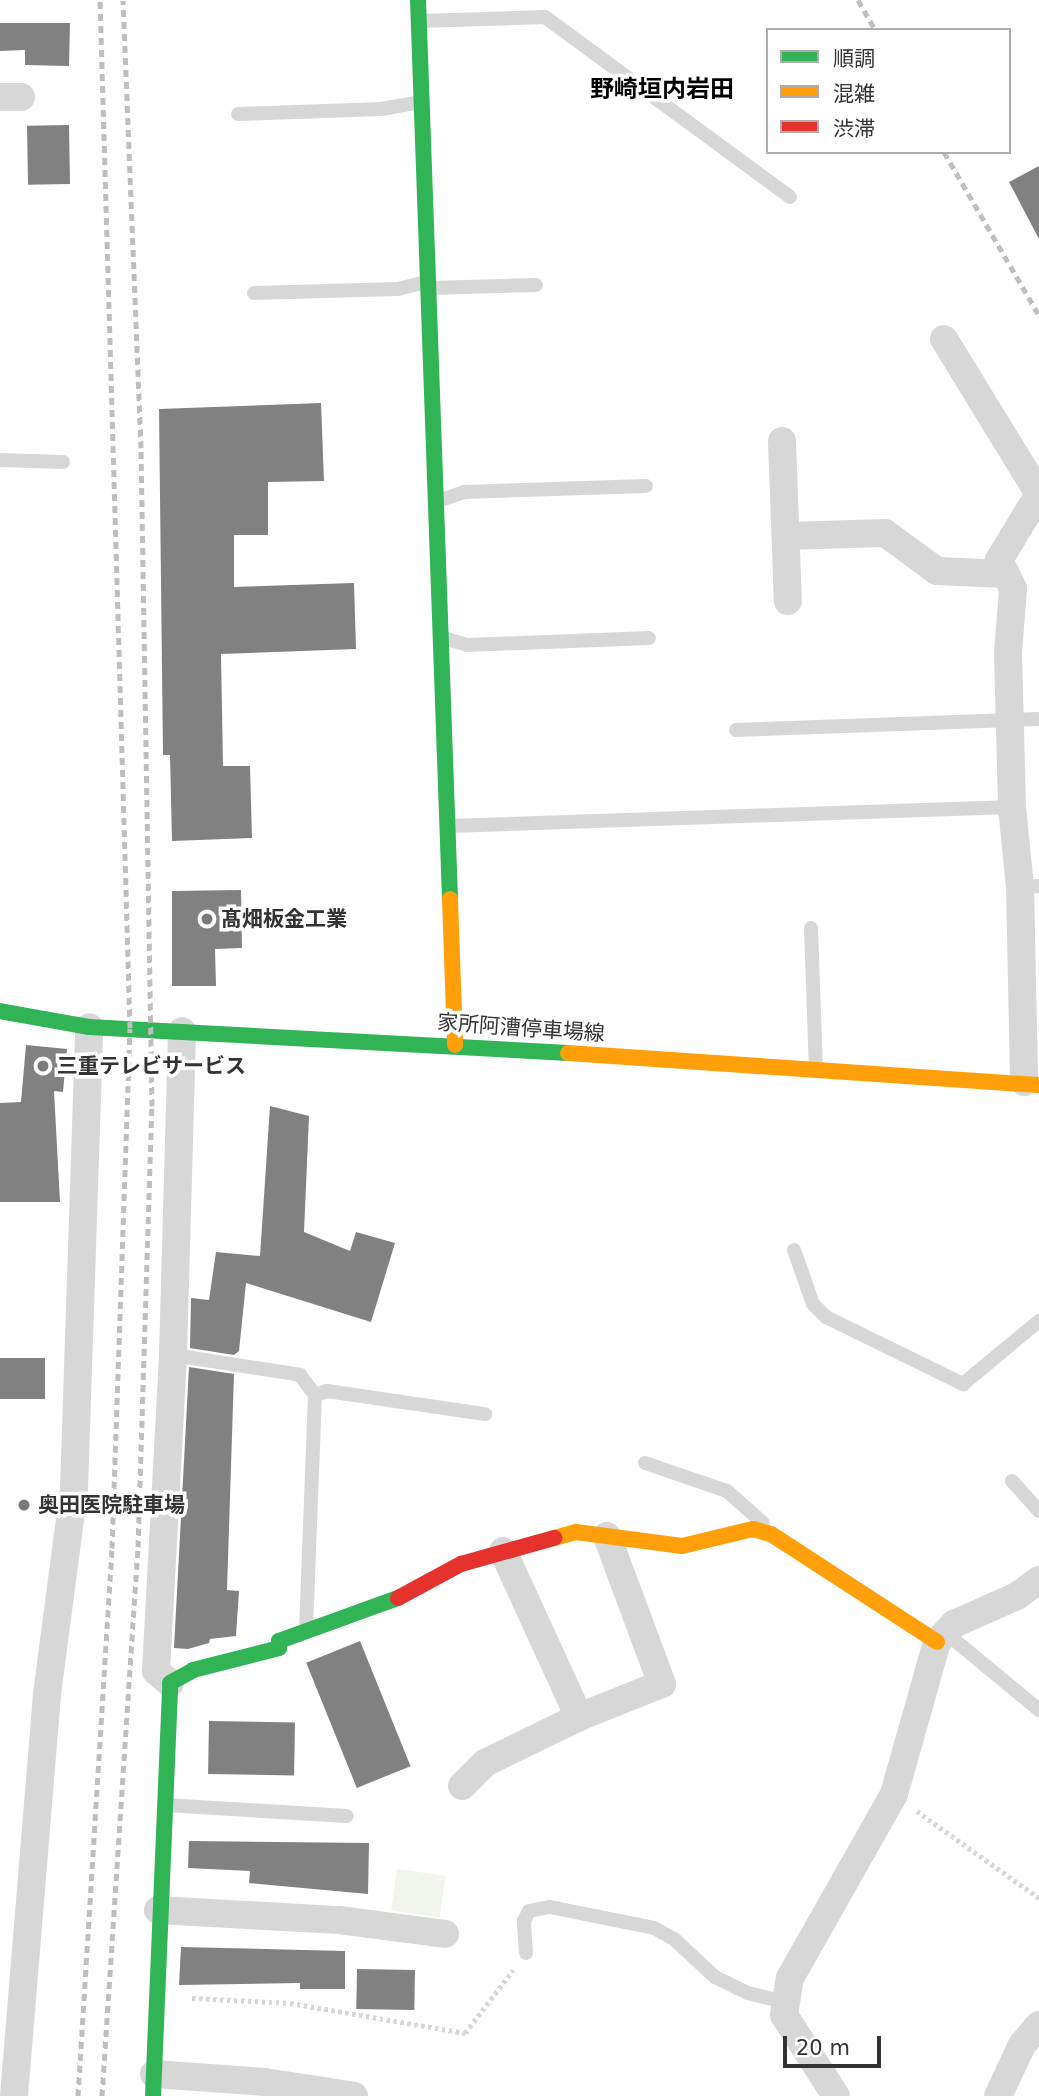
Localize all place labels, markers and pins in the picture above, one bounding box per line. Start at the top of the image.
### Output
place label: 髙畑板金工業 [221,906,347,932]
marker: 髙畑板金工業 [199,911,215,927]
place label: 三重テレビサービス [57,1053,246,1079]
marker: 三重テレビサービス [35,1058,51,1074]
place label: 奥田医院駐車場 [38,1492,185,1518]
marker: 奥田医院駐車場 [16,1497,32,1513]

